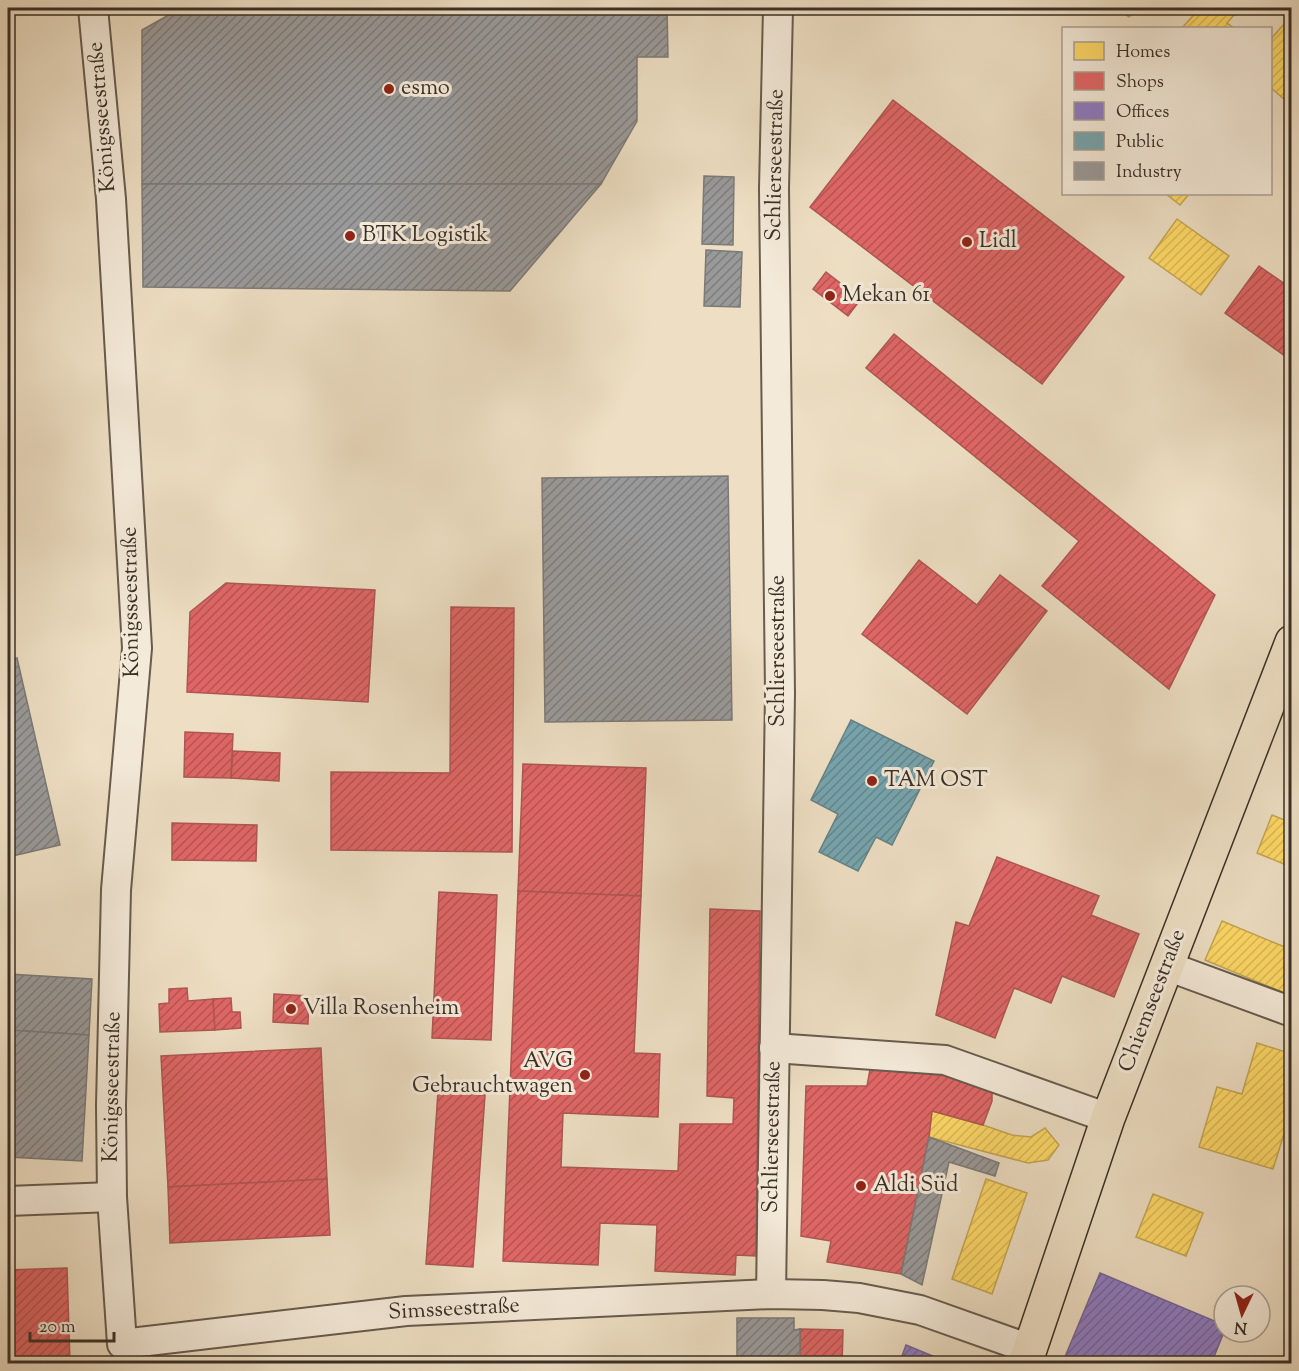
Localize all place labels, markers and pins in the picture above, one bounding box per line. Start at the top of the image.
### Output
place label: esmo [401,73,450,105]
marker: esmo [382,82,396,96]
place label: BTK Logistik [362,220,488,252]
place label: Lidl [979,226,1017,258]
marker: BTK Logistik [343,229,357,243]
marker: Lidl [960,235,974,249]
place label: Mekan 61 [842,280,931,312]
marker: Mekan 61 [823,289,837,303]
place label: TAM OST [884,765,988,797]
marker: TAM OST [865,774,879,788]
place label: Villa Rosenheim [303,993,459,1025]
marker: Villa Rosenheim [284,1002,298,1016]
place label: AVG Gebrauchtwagen [412,1046,573,1103]
marker: AVG Gebrauchtwagen [578,1068,592,1082]
place label: Aldi Süd [873,1170,958,1202]
marker: Aldi Süd [854,1179,868,1193]

